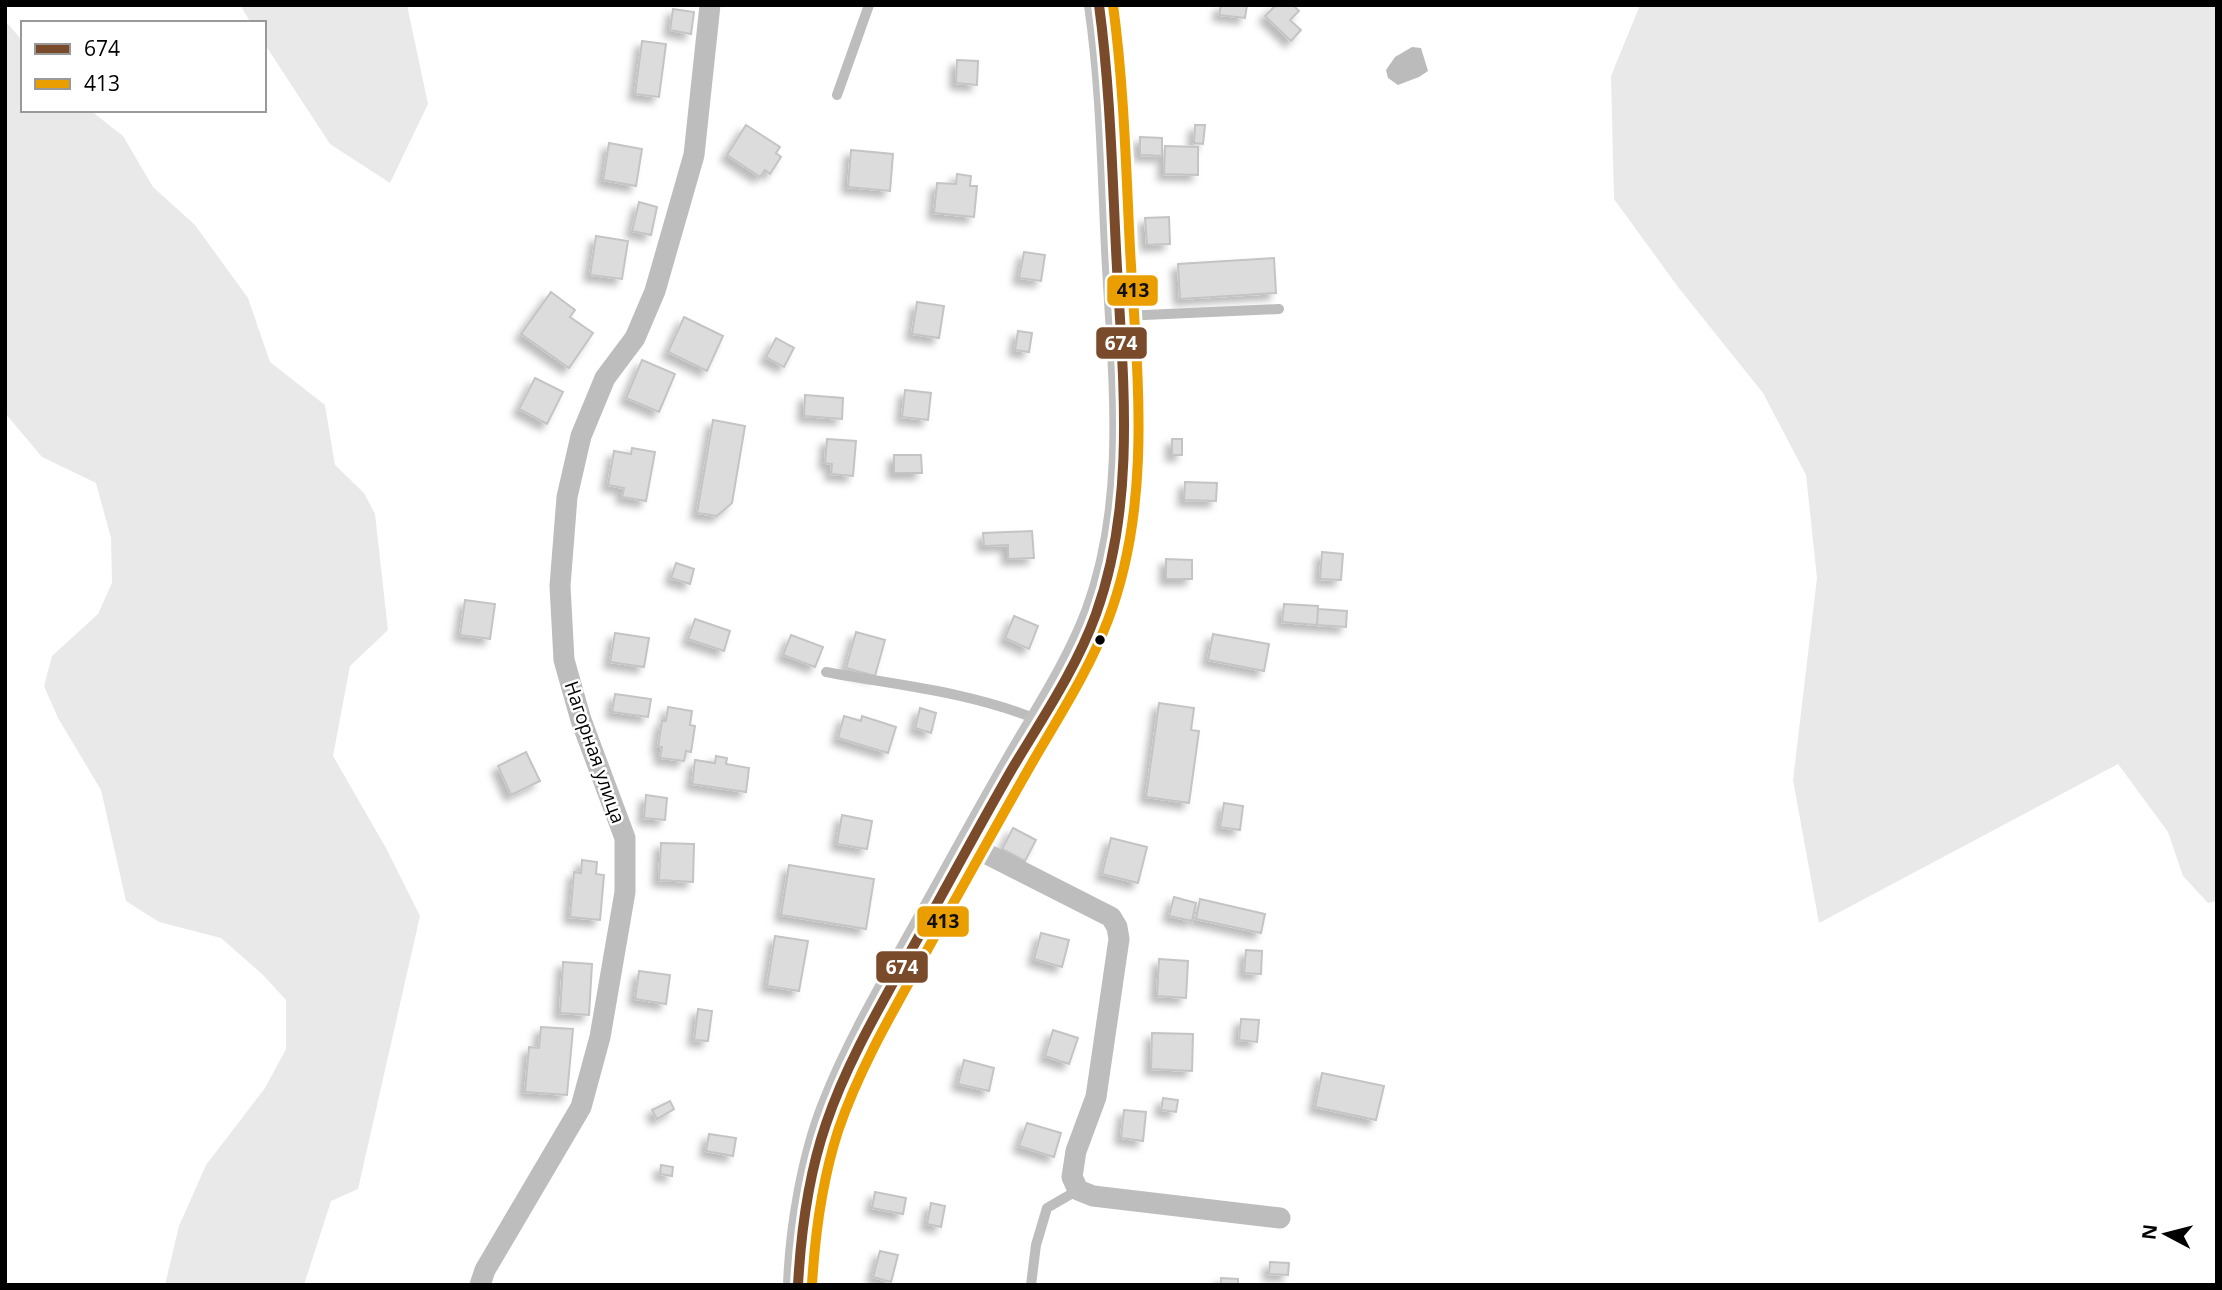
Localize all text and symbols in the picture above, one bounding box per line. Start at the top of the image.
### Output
legend [21,21,266,112]
text: 674 [84,34,120,62]
text: 413 [84,69,120,97]
line badge: 413 [1106,274,1159,307]
text: 413 [1117,277,1149,303]
line badge: 674 [1095,326,1148,360]
text: 674 [1105,330,1137,356]
unlabelled marker [1093,633,1107,647]
street label: Нагорная улица [558,677,632,827]
line badge: 413 [916,905,970,938]
text: 413 [927,908,959,934]
line badge: 674 [875,950,929,984]
text: 674 [886,954,918,980]
north arrow [2131,1199,2201,1269]
text: N [2135,1223,2163,1241]

